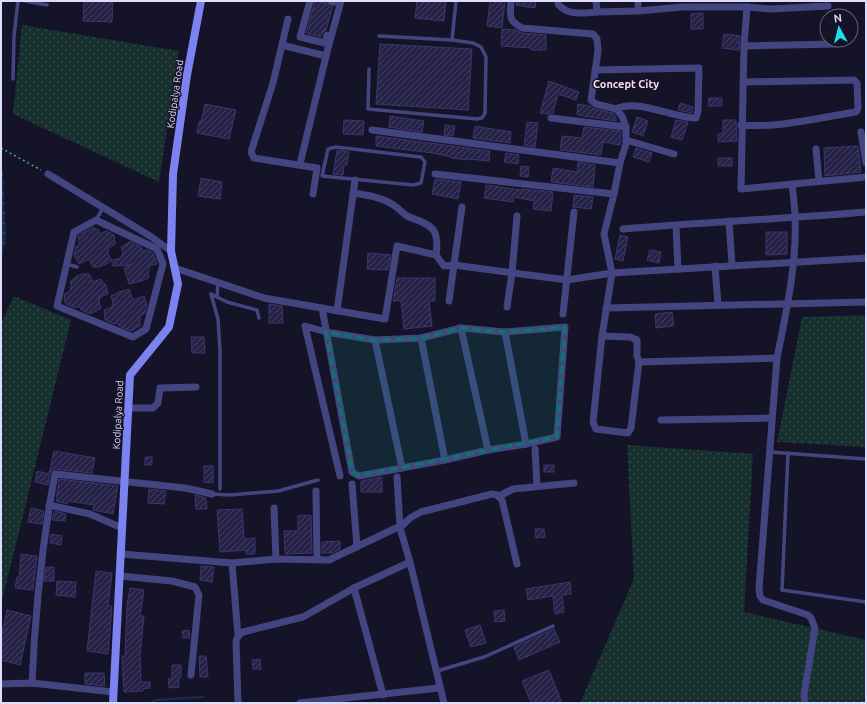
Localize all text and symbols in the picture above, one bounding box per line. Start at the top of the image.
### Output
north arrow [819,8,859,48]
text: N [833,12,843,25]
street label: Kodipalya Road [165,59,185,129]
district label: Concept City [593,78,659,90]
street label: Kodipalya Road [111,380,125,450]

